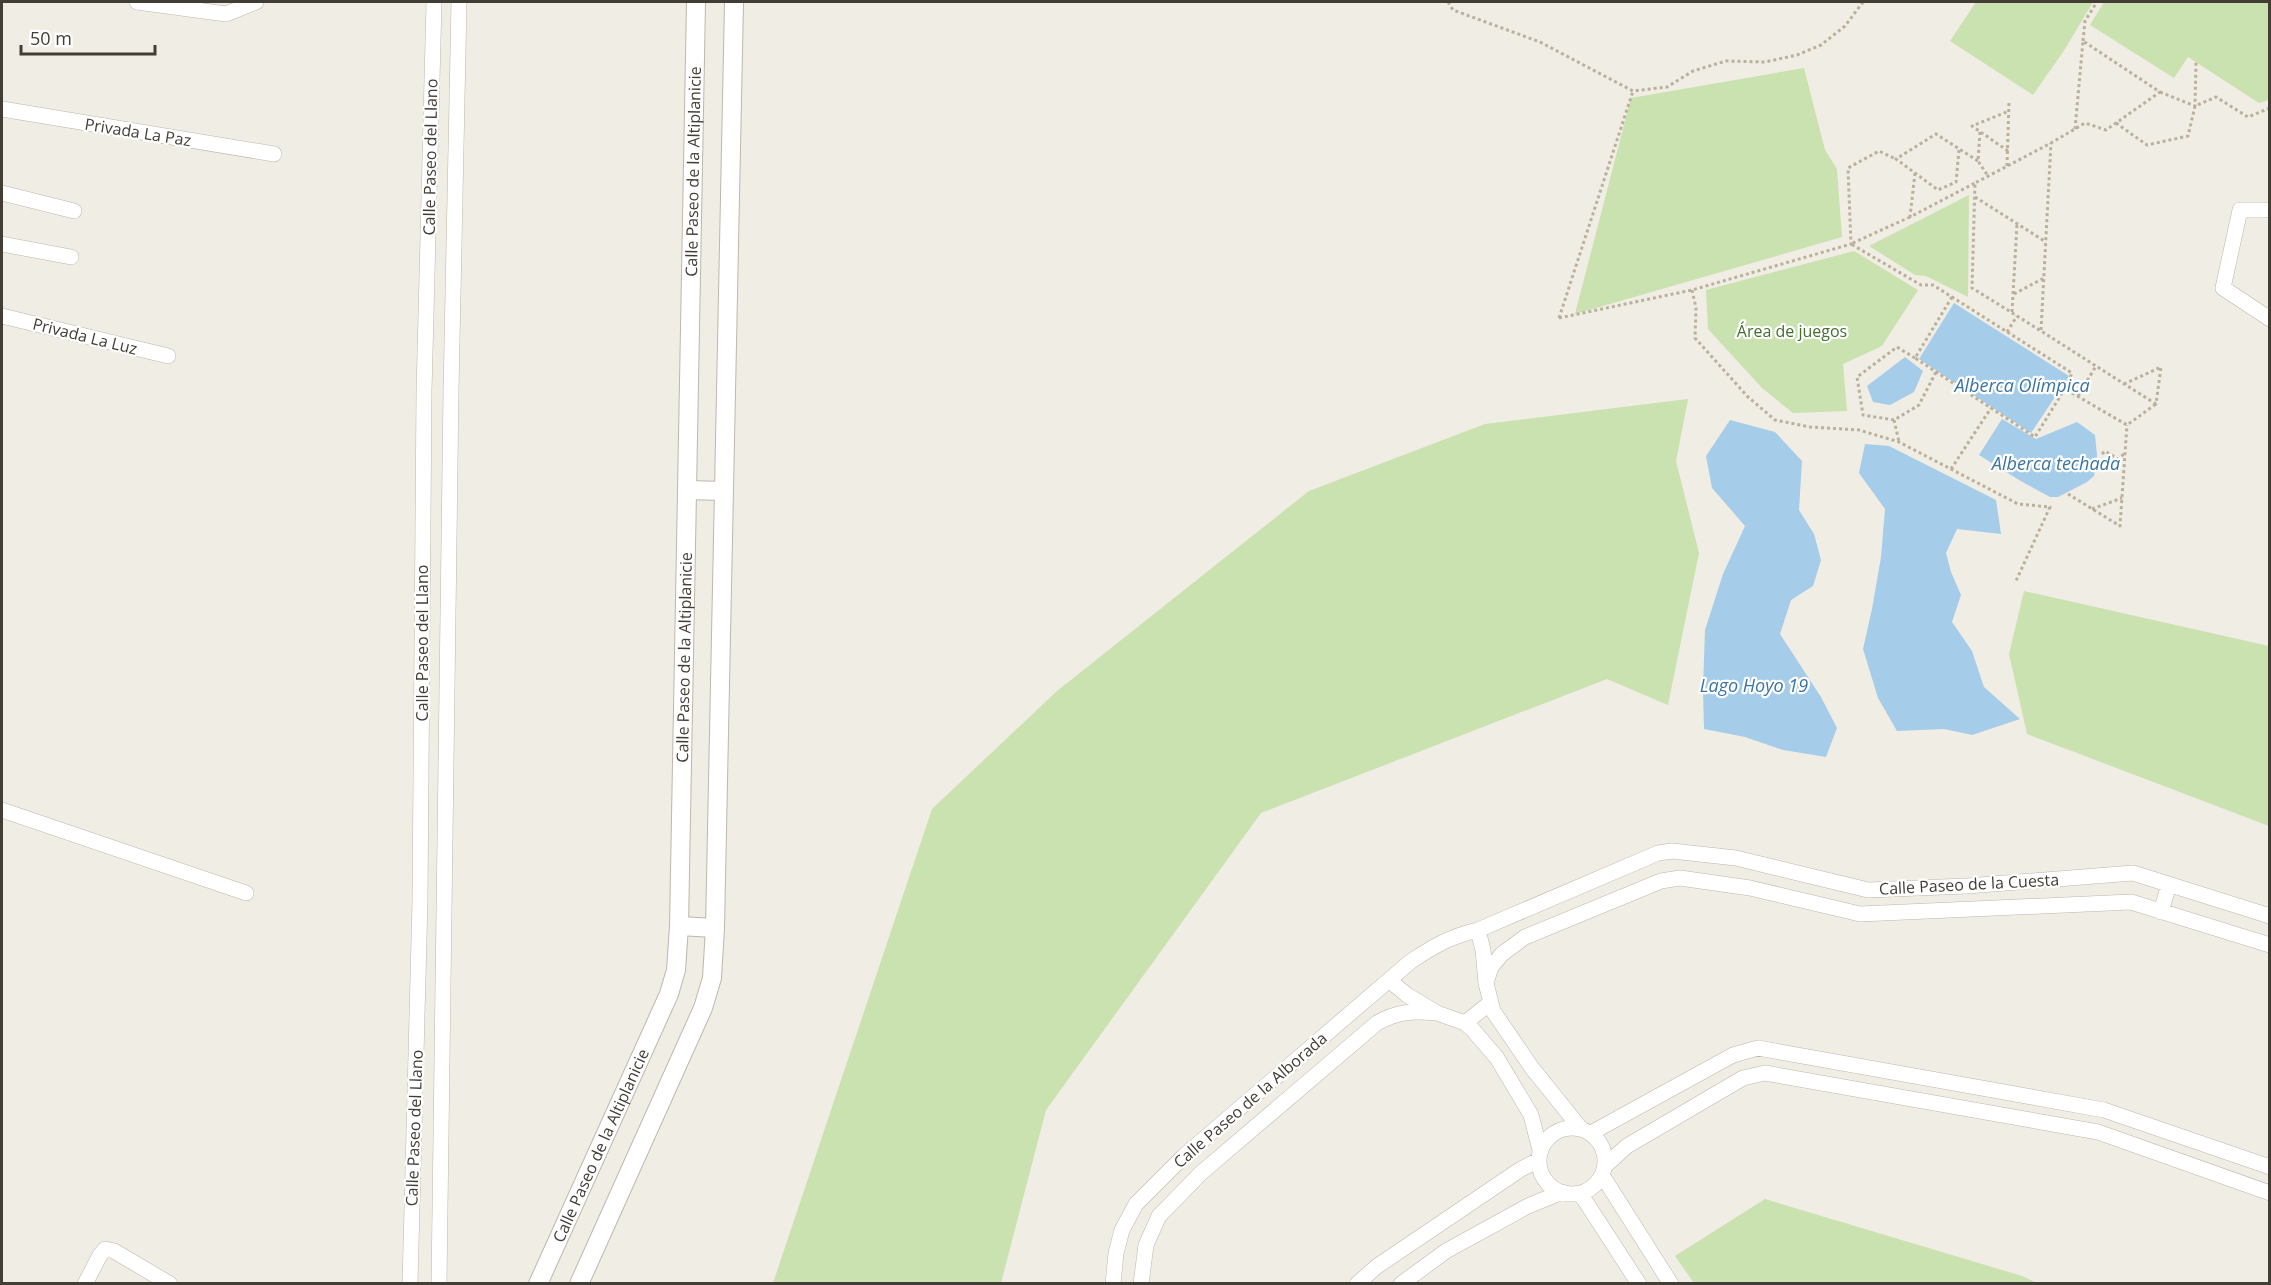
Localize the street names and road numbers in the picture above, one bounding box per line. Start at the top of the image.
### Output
street label: Calle Paseo de la Altiplanicie [680,66,706,277]
street label: Calle Paseo del Llano [418,78,442,236]
street label: Privada La Paz [83,113,193,151]
street label: Privada La Luz [30,312,140,360]
street label: Calle Paseo de la Altiplanicie [671,552,697,763]
street label: Calle Paseo del Llano [411,565,433,721]
street label: Calle Paseo de la Cuesta [1878,868,2060,900]
street label: Calle Paseo de la Alborada [1169,1027,1331,1173]
street label: Calle Paseo de la Altiplanicie [547,1045,654,1246]
street label: Calle Paseo del Llano [400,1049,428,1207]

